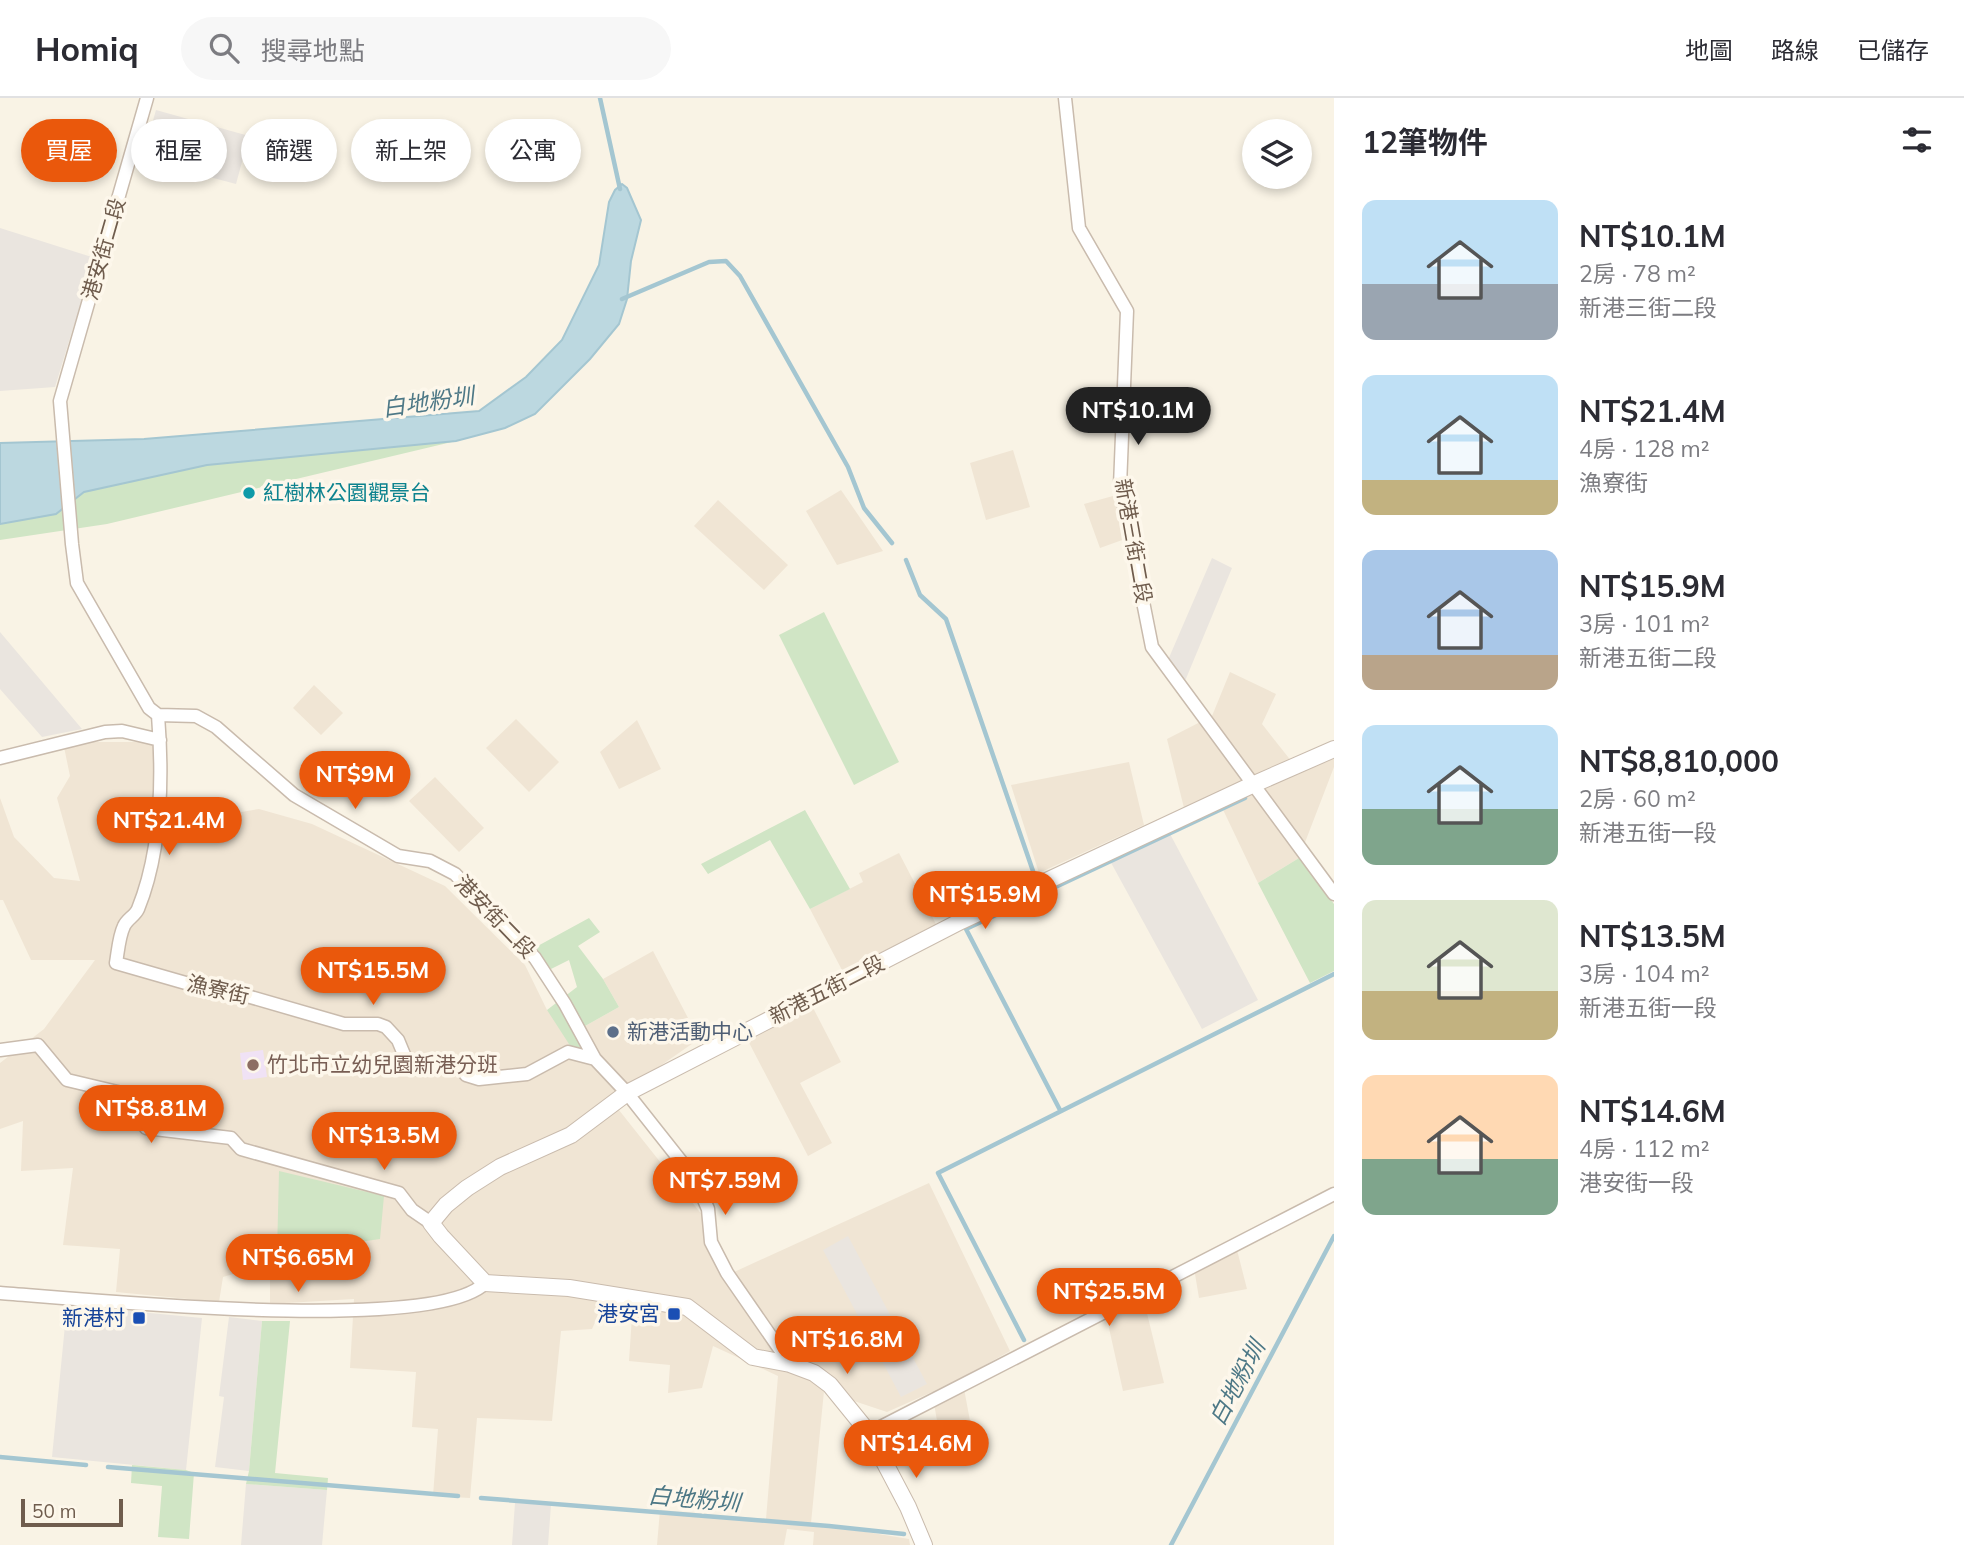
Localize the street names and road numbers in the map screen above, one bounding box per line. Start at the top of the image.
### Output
street label: 港安街二段 [76,195,130,303]
street label: 新港三街二段 [1110,477,1158,605]
street label: 港安街二段 [450,870,542,963]
street label: 新港五街二段 [765,949,889,1029]
street label: 漁寮街 [185,969,252,1009]

